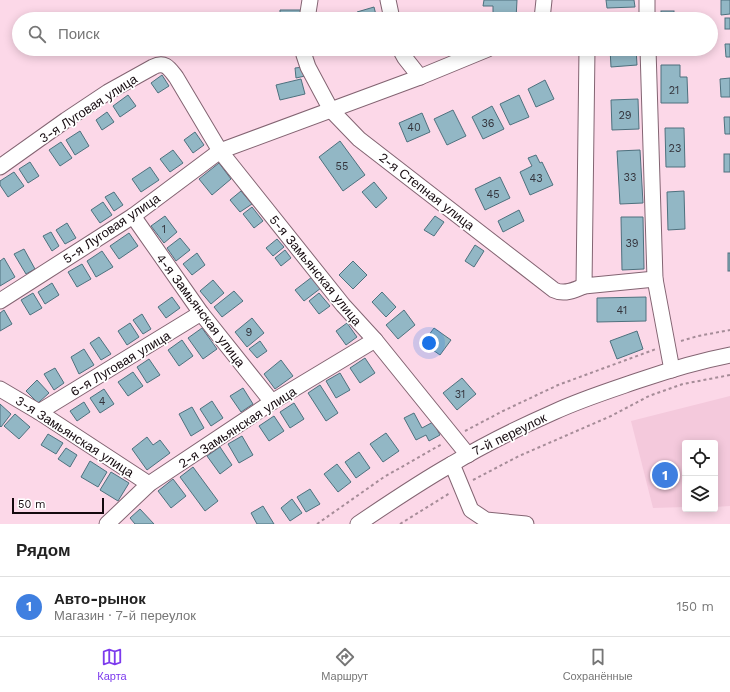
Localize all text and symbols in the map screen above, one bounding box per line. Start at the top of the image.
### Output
search box [12,12,718,56]
icon: search [26,23,48,45]
text: Поиск [58,25,100,43]
street label: 3-я Луговая улица [36,71,141,146]
house number: 21 [669,84,679,97]
house number: 29 [618,109,632,122]
house number: 36 [481,117,495,130]
house number: 40 [407,121,421,134]
house number: 23 [669,142,681,155]
street label: 2-я Степная улица [376,150,478,234]
house number: 55 [336,160,348,173]
house number: 33 [624,171,636,184]
house number: 43 [529,172,543,185]
house number: 45 [486,188,500,201]
street label: 5-я Луговая улица [60,190,163,266]
street label: 5-я Замьянская улица [266,212,365,329]
house number: 1 [162,223,166,236]
house number: 39 [625,237,639,250]
street label: 4-я Замьянская улица [153,251,249,371]
house number: 41 [617,304,627,317]
house number: 9 [246,326,253,339]
street label: 6-я Луговая улица [68,327,174,399]
your location [419,333,439,353]
street label: 2-я Замьянская улица [176,383,300,471]
house number: 31 [455,388,465,401]
street label: 3-я Замьянская улица [13,393,137,481]
house number: 4 [99,395,106,408]
street label: 7-й переулок [470,410,549,459]
map controls [682,440,718,512]
button: locate [682,440,718,476]
pin: 1 [652,460,678,490]
button: layers [682,476,718,512]
scale bar [12,496,104,515]
text: 50 m [18,498,45,511]
text: Рядом [16,540,71,560]
text: Авто-рынок [54,590,146,608]
text: 1 [26,599,32,614]
text: 150 m [676,599,714,614]
text: Магазин · 7-й переулок [54,608,196,623]
tab: Карта [97,646,127,683]
tab: Маршрут [321,646,368,683]
tab: Сохранённые [563,646,633,683]

